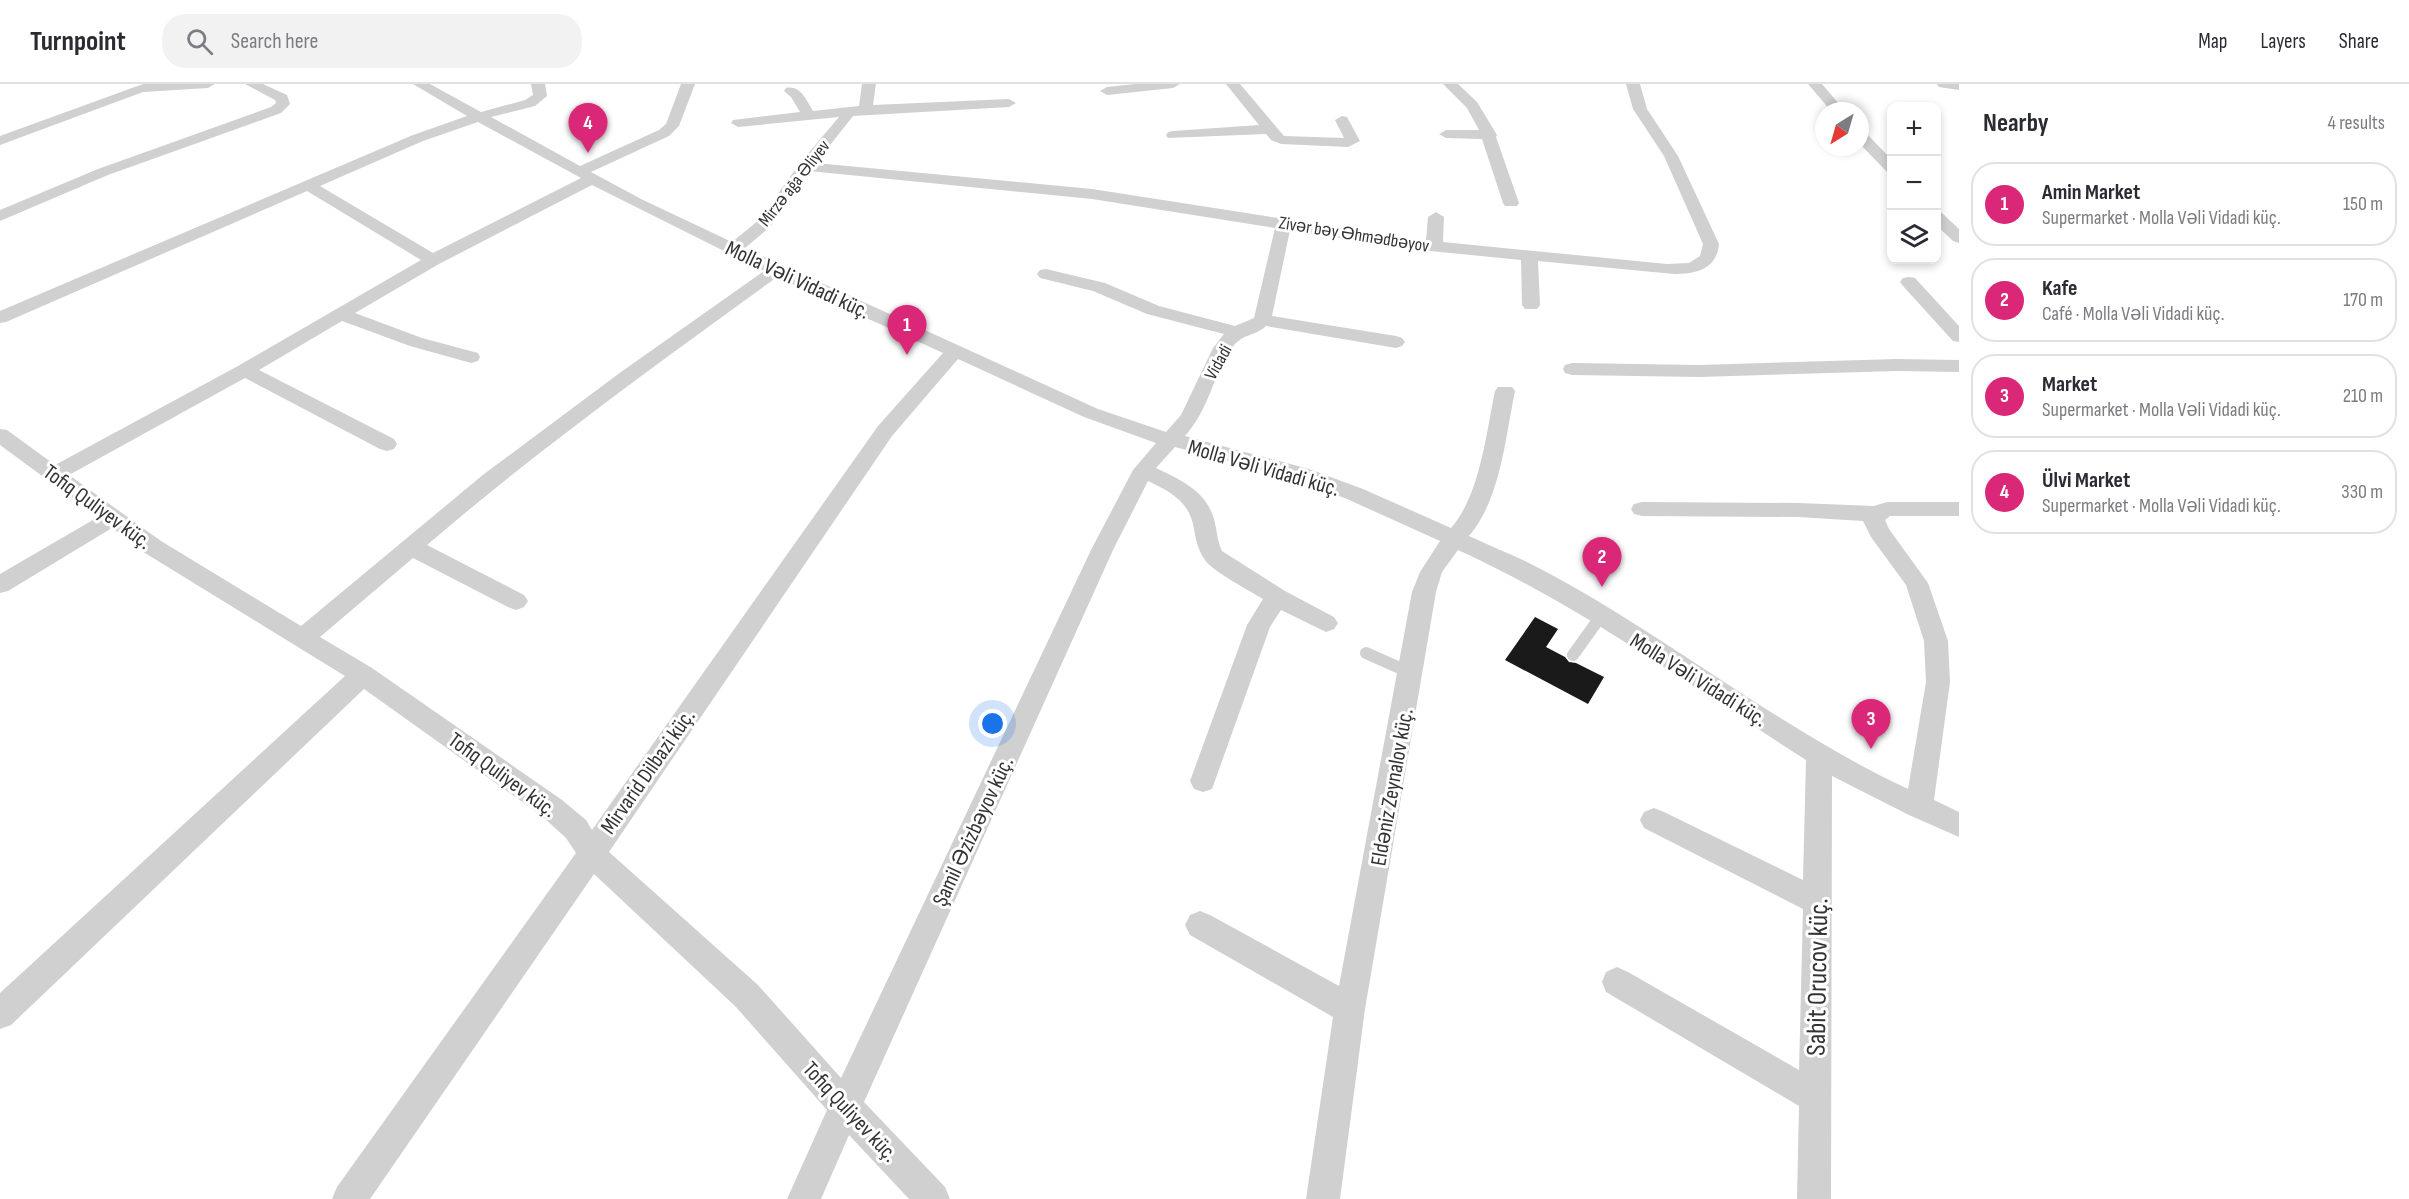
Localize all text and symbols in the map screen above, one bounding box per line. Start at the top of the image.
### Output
search box [162,14,582,68]
text: Turnpoint [30,25,126,58]
icon: search [183,25,216,58]
text: Search here [231,28,318,55]
text: Map [2198,29,2227,54]
text: Layers [2260,29,2306,54]
text: Share [2339,29,2379,54]
north arrow [1815,102,1869,156]
map controls [1887,102,1941,264]
button: + [1887,102,1941,156]
pin: 4 [568,104,608,153]
text: Nearby [1983,108,2049,139]
text: 4 results [2328,111,2385,135]
street label: Mirzə ağa Əliyev [754,136,835,231]
button: − [1887,156,1941,210]
text: Amin Market [2042,179,2140,206]
text: 1 [2001,192,2008,216]
text: 150 m [2343,192,2383,216]
text: Supermarket · Molla Vəli Vidadi küç. [2042,206,2281,230]
button: layers [1887,210,1941,264]
street label: Zivər bəy Əhmədbəyov [1277,212,1431,257]
street label: Molla Vəli Vidadi küç. [721,235,874,326]
text: Kafe [2042,275,2078,302]
text: 2 [2000,288,2009,312]
text: 170 m [2343,288,2383,312]
text: Café · Molla Vəli Vidadi küç. [2042,302,2225,326]
pin: 1 [888,306,926,355]
street label: Vidadi [1200,341,1237,383]
text: Market [2042,371,2097,398]
text: 3 [2000,384,2009,408]
text: 210 m [2343,384,2383,408]
text: Supermarket · Molla Vəli Vidadi küç. [2042,398,2281,422]
street label: Molla Vəli Vidadi küç. [1185,434,1342,503]
street label: Tofiq Quliyev küç. [38,459,157,556]
text: Ülvi Market [2042,467,2130,494]
text: 4 [2000,480,2009,504]
text: 330 m [2341,480,2383,504]
text: Supermarket · Molla Vəli Vidadi küç. [2042,494,2281,518]
pin: 2 [1582,538,1622,587]
street label: Molla Vəli Vidadi küç. [1625,627,1772,733]
pin: 3 [1852,700,1890,749]
street label: Mirvarid Dilbazi küç. [595,704,701,840]
street label: Eldəniz Zeynalov küç. [1365,706,1420,868]
your location [978,709,1007,738]
street label: Tofiq Quliyev küç. [443,727,562,824]
street label: Şamil Əzizbəyov küç. [927,753,1020,911]
street label: Sabit Orucov küç. [1801,898,1835,1056]
street label: Tofiq Quliyev küç. [797,1056,903,1168]

